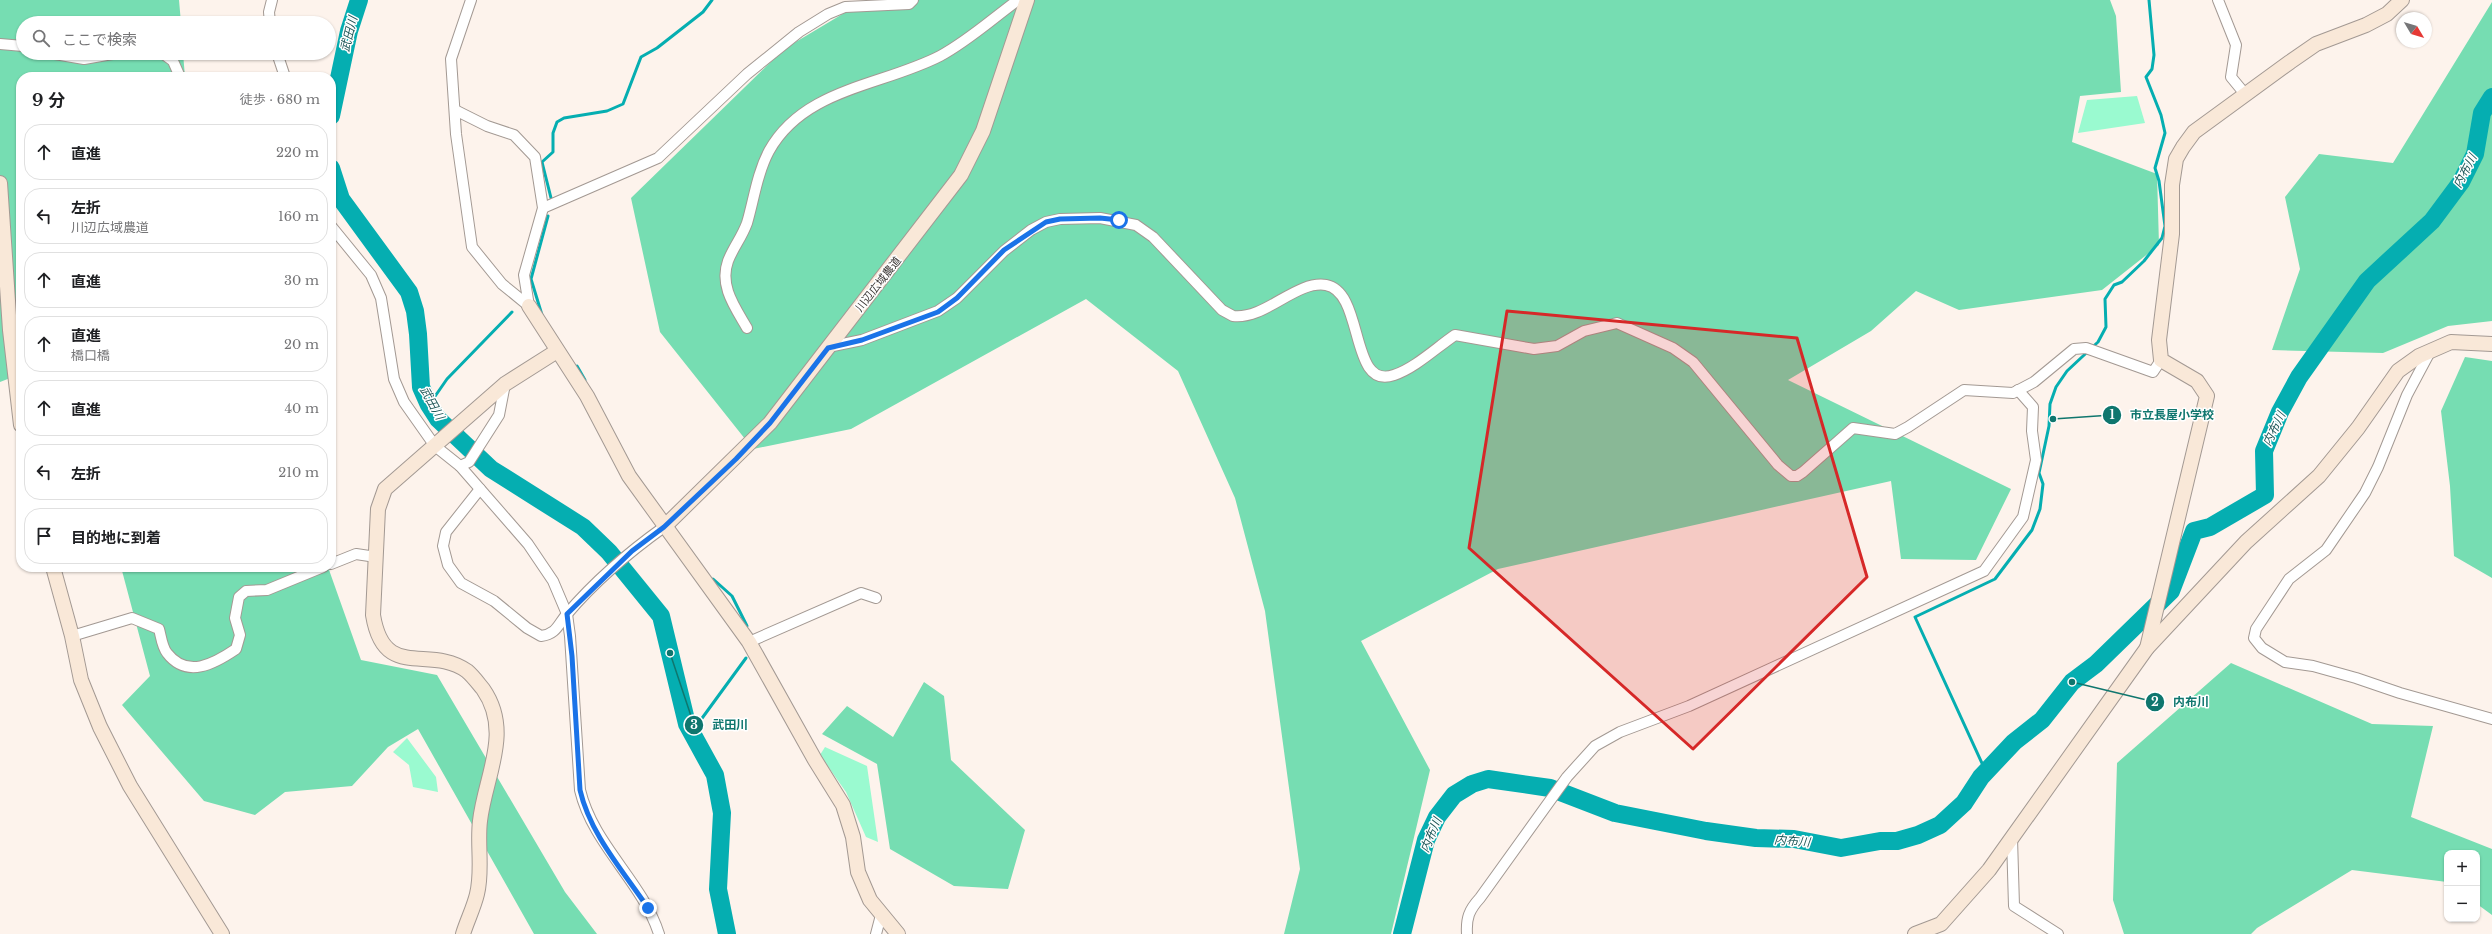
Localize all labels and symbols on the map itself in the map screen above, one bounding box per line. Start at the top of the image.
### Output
north arrow [2396,12,2432,48]
water label: 武田川 [337,13,361,53]
water label: 内布川 [2449,150,2481,190]
route start [1110,211,1128,229]
street label: 川辺広域農道 [852,254,904,314]
water label: 武田川 [417,383,449,424]
callout: 市立長屋小学校 [2102,403,2222,427]
text: 1 [2109,407,2115,422]
text: 市立長屋小学校 [2130,407,2214,422]
water label: 内布川 [2259,408,2289,448]
callout: 内布川 [2145,690,2217,714]
text: 2 [2151,694,2159,709]
text: 内布川 [2173,694,2209,709]
callout: 武田川 [684,713,756,737]
text: 3 [690,717,698,732]
text: 武田川 [712,717,748,732]
water label: 内布川 [1417,813,1445,854]
water label: 内布川 [1773,831,1813,850]
route end [639,899,657,917]

